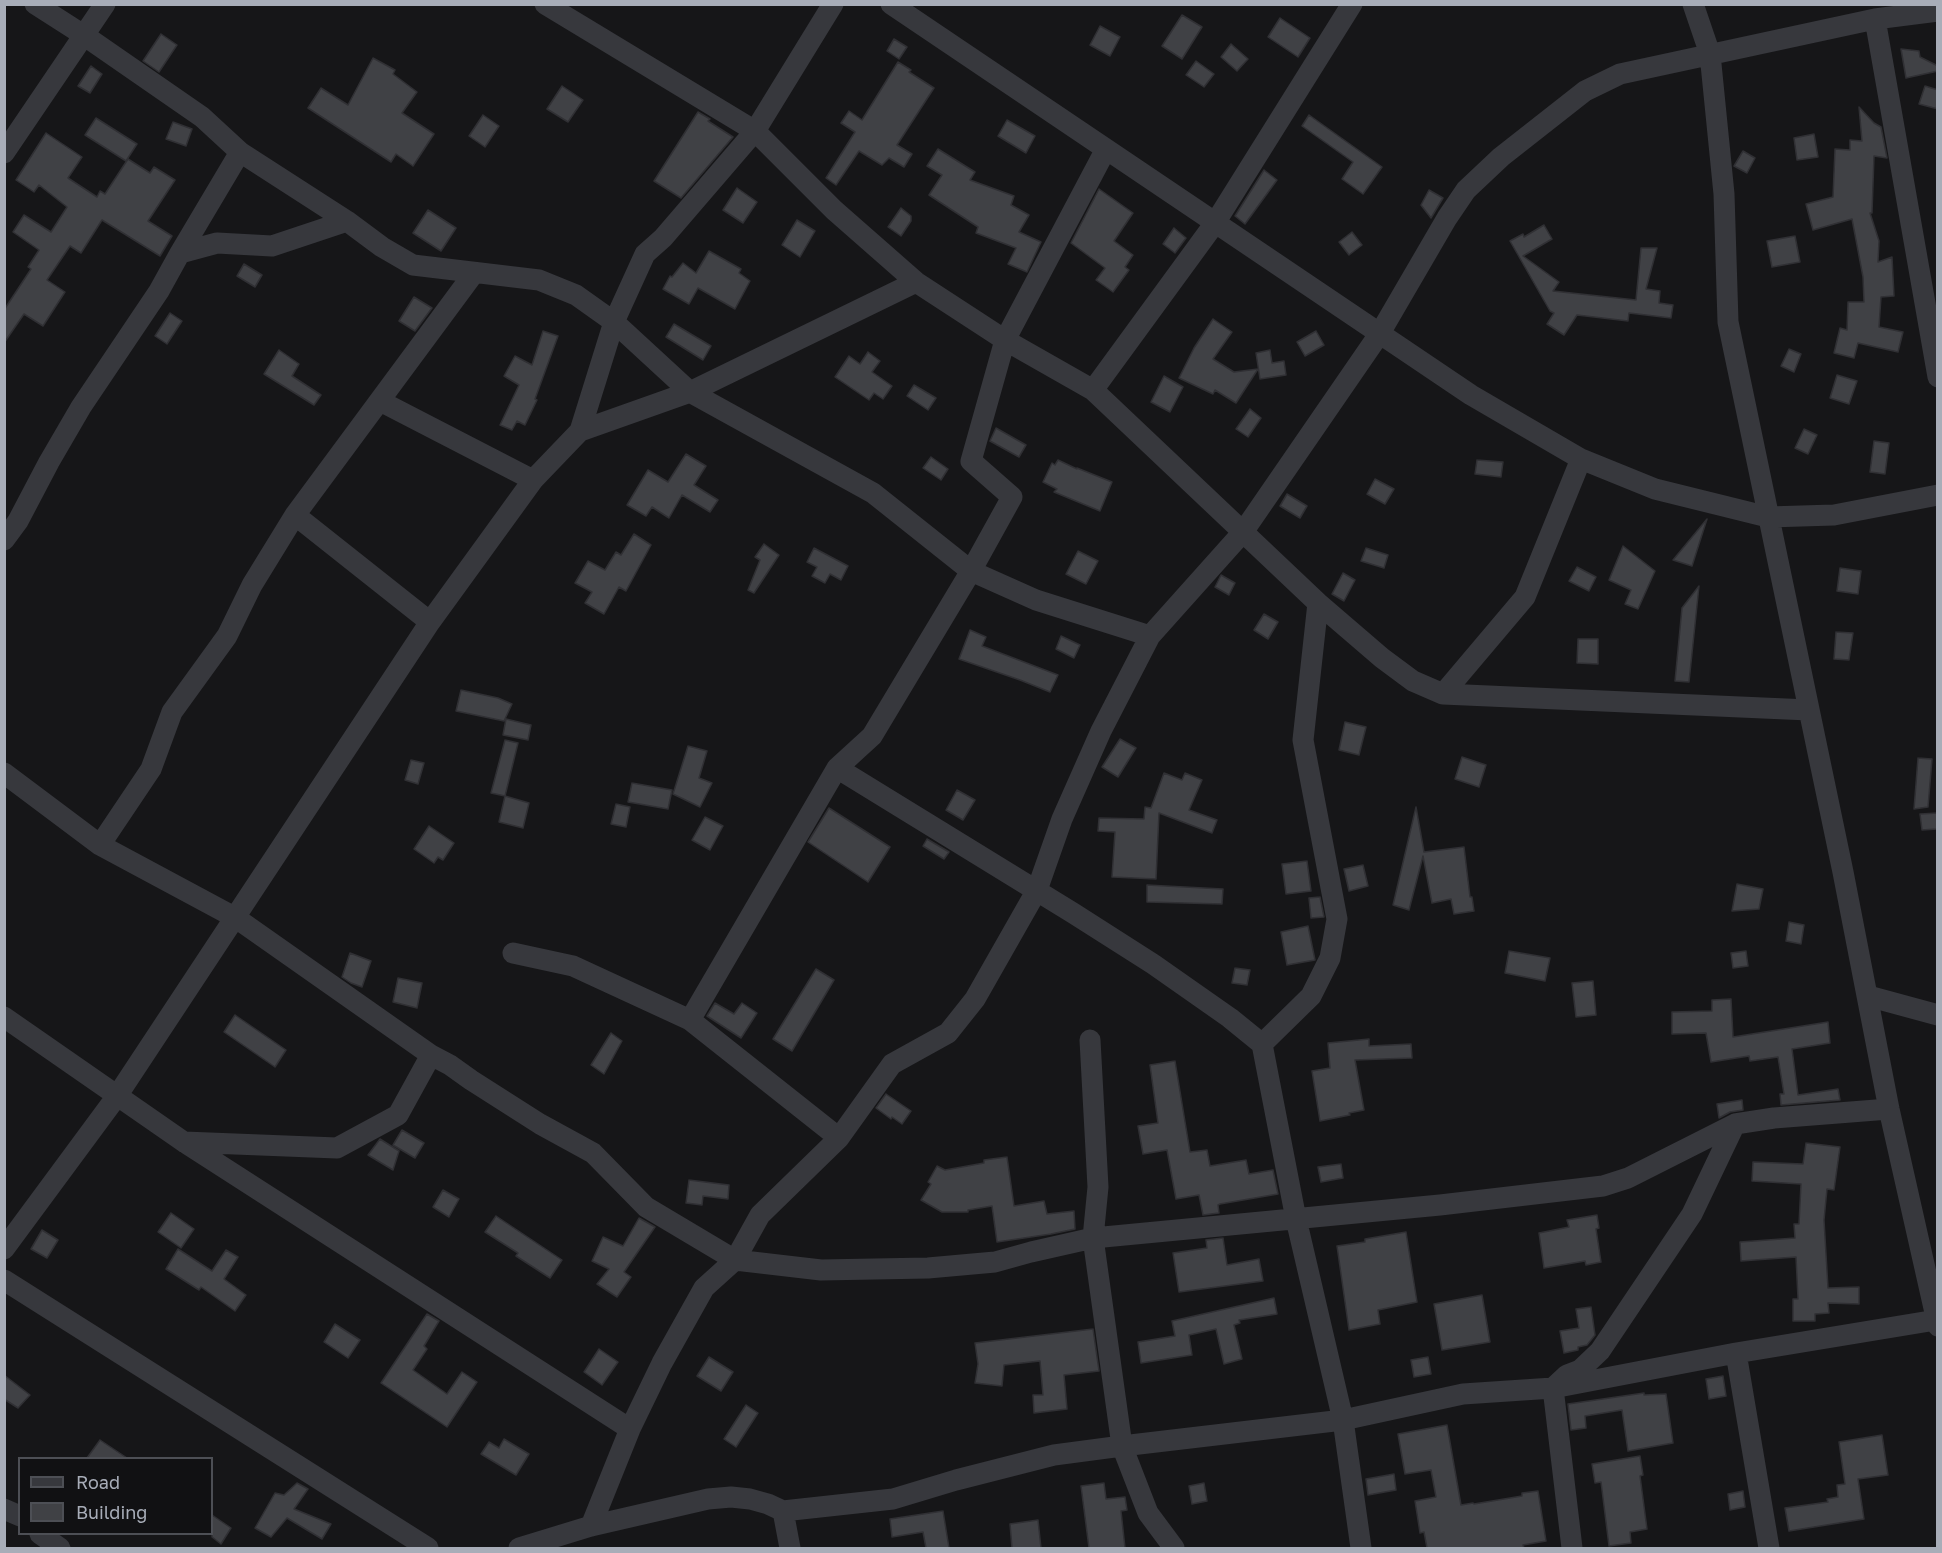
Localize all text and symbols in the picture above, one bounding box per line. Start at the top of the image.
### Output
legend [18,1457,213,1535]
text: Road [76,1471,120,1493]
text: Building [76,1501,147,1523]

